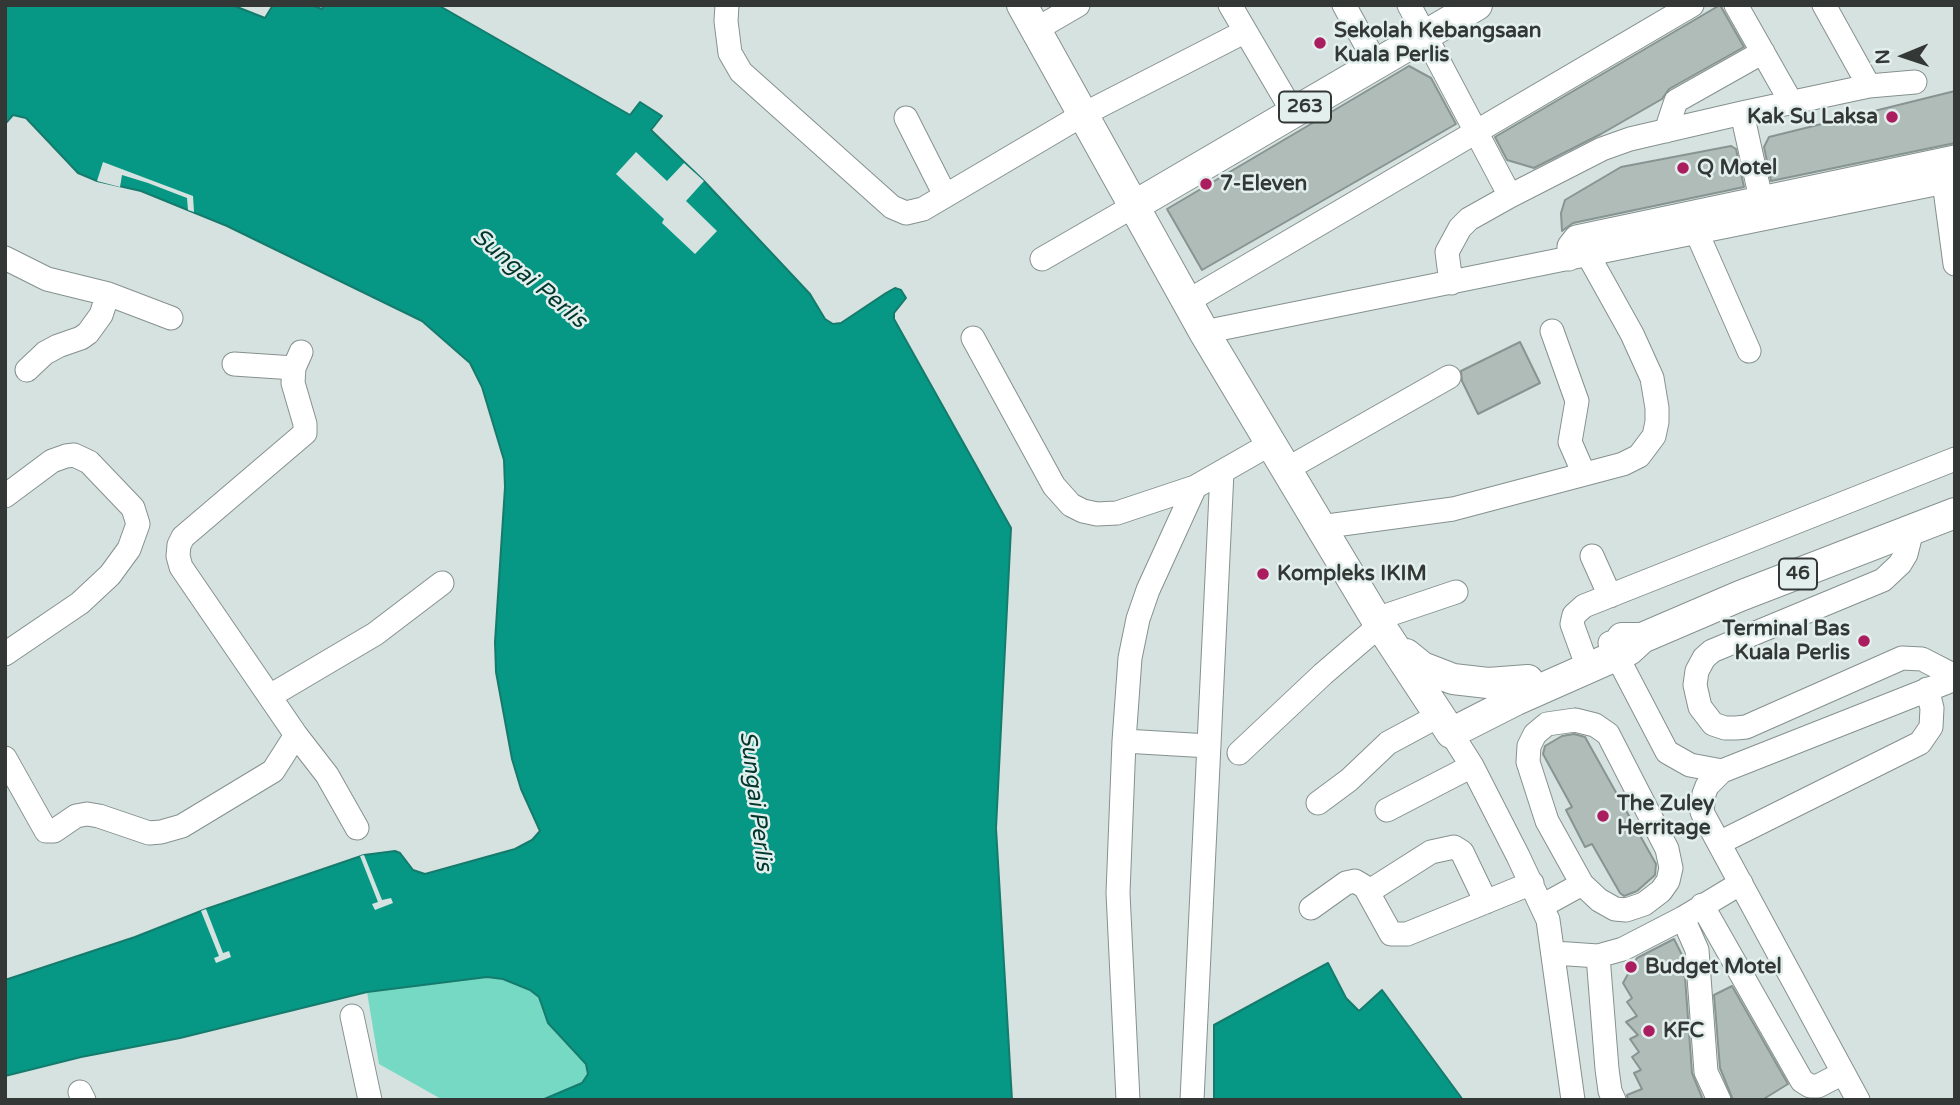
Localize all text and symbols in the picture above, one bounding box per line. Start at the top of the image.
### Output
place label: Sekolah Kebangsaan Kuala Perlis [1334,18,1542,68]
north arrow [1869,21,1939,91]
marker: Sekolah Kebangsaan Kuala Perlis [1312,35,1328,51]
text: N [1872,49,1894,65]
road number: 263 [1279,92,1331,122]
place label: Kak Su Laksa [1747,104,1878,130]
marker: Kak Su Laksa [1884,109,1900,125]
place label: Q Motel [1697,155,1777,181]
marker: Q Motel [1675,160,1691,176]
place label: 7-Eleven [1220,171,1307,197]
marker: 7-Eleven [1198,176,1214,192]
water label: Sungai Perlis [466,223,592,335]
road number: 46 [1779,558,1817,590]
place label: Kompleks IKIM [1277,561,1427,587]
marker: Kompleks IKIM [1255,566,1271,582]
place label: Terminal Bas Kuala Perlis [1722,616,1850,666]
marker: Terminal Bas Kuala Perlis [1856,633,1872,649]
water label: Sungai Perlis [733,730,777,872]
place label: The Zuley Herritage [1617,791,1714,841]
marker: The Zuley Herritage [1595,808,1611,824]
place label: Budget Motel [1645,954,1782,980]
marker: Budget Motel [1623,959,1639,975]
place label: KFC [1663,1018,1704,1044]
marker: KFC [1641,1023,1657,1039]

